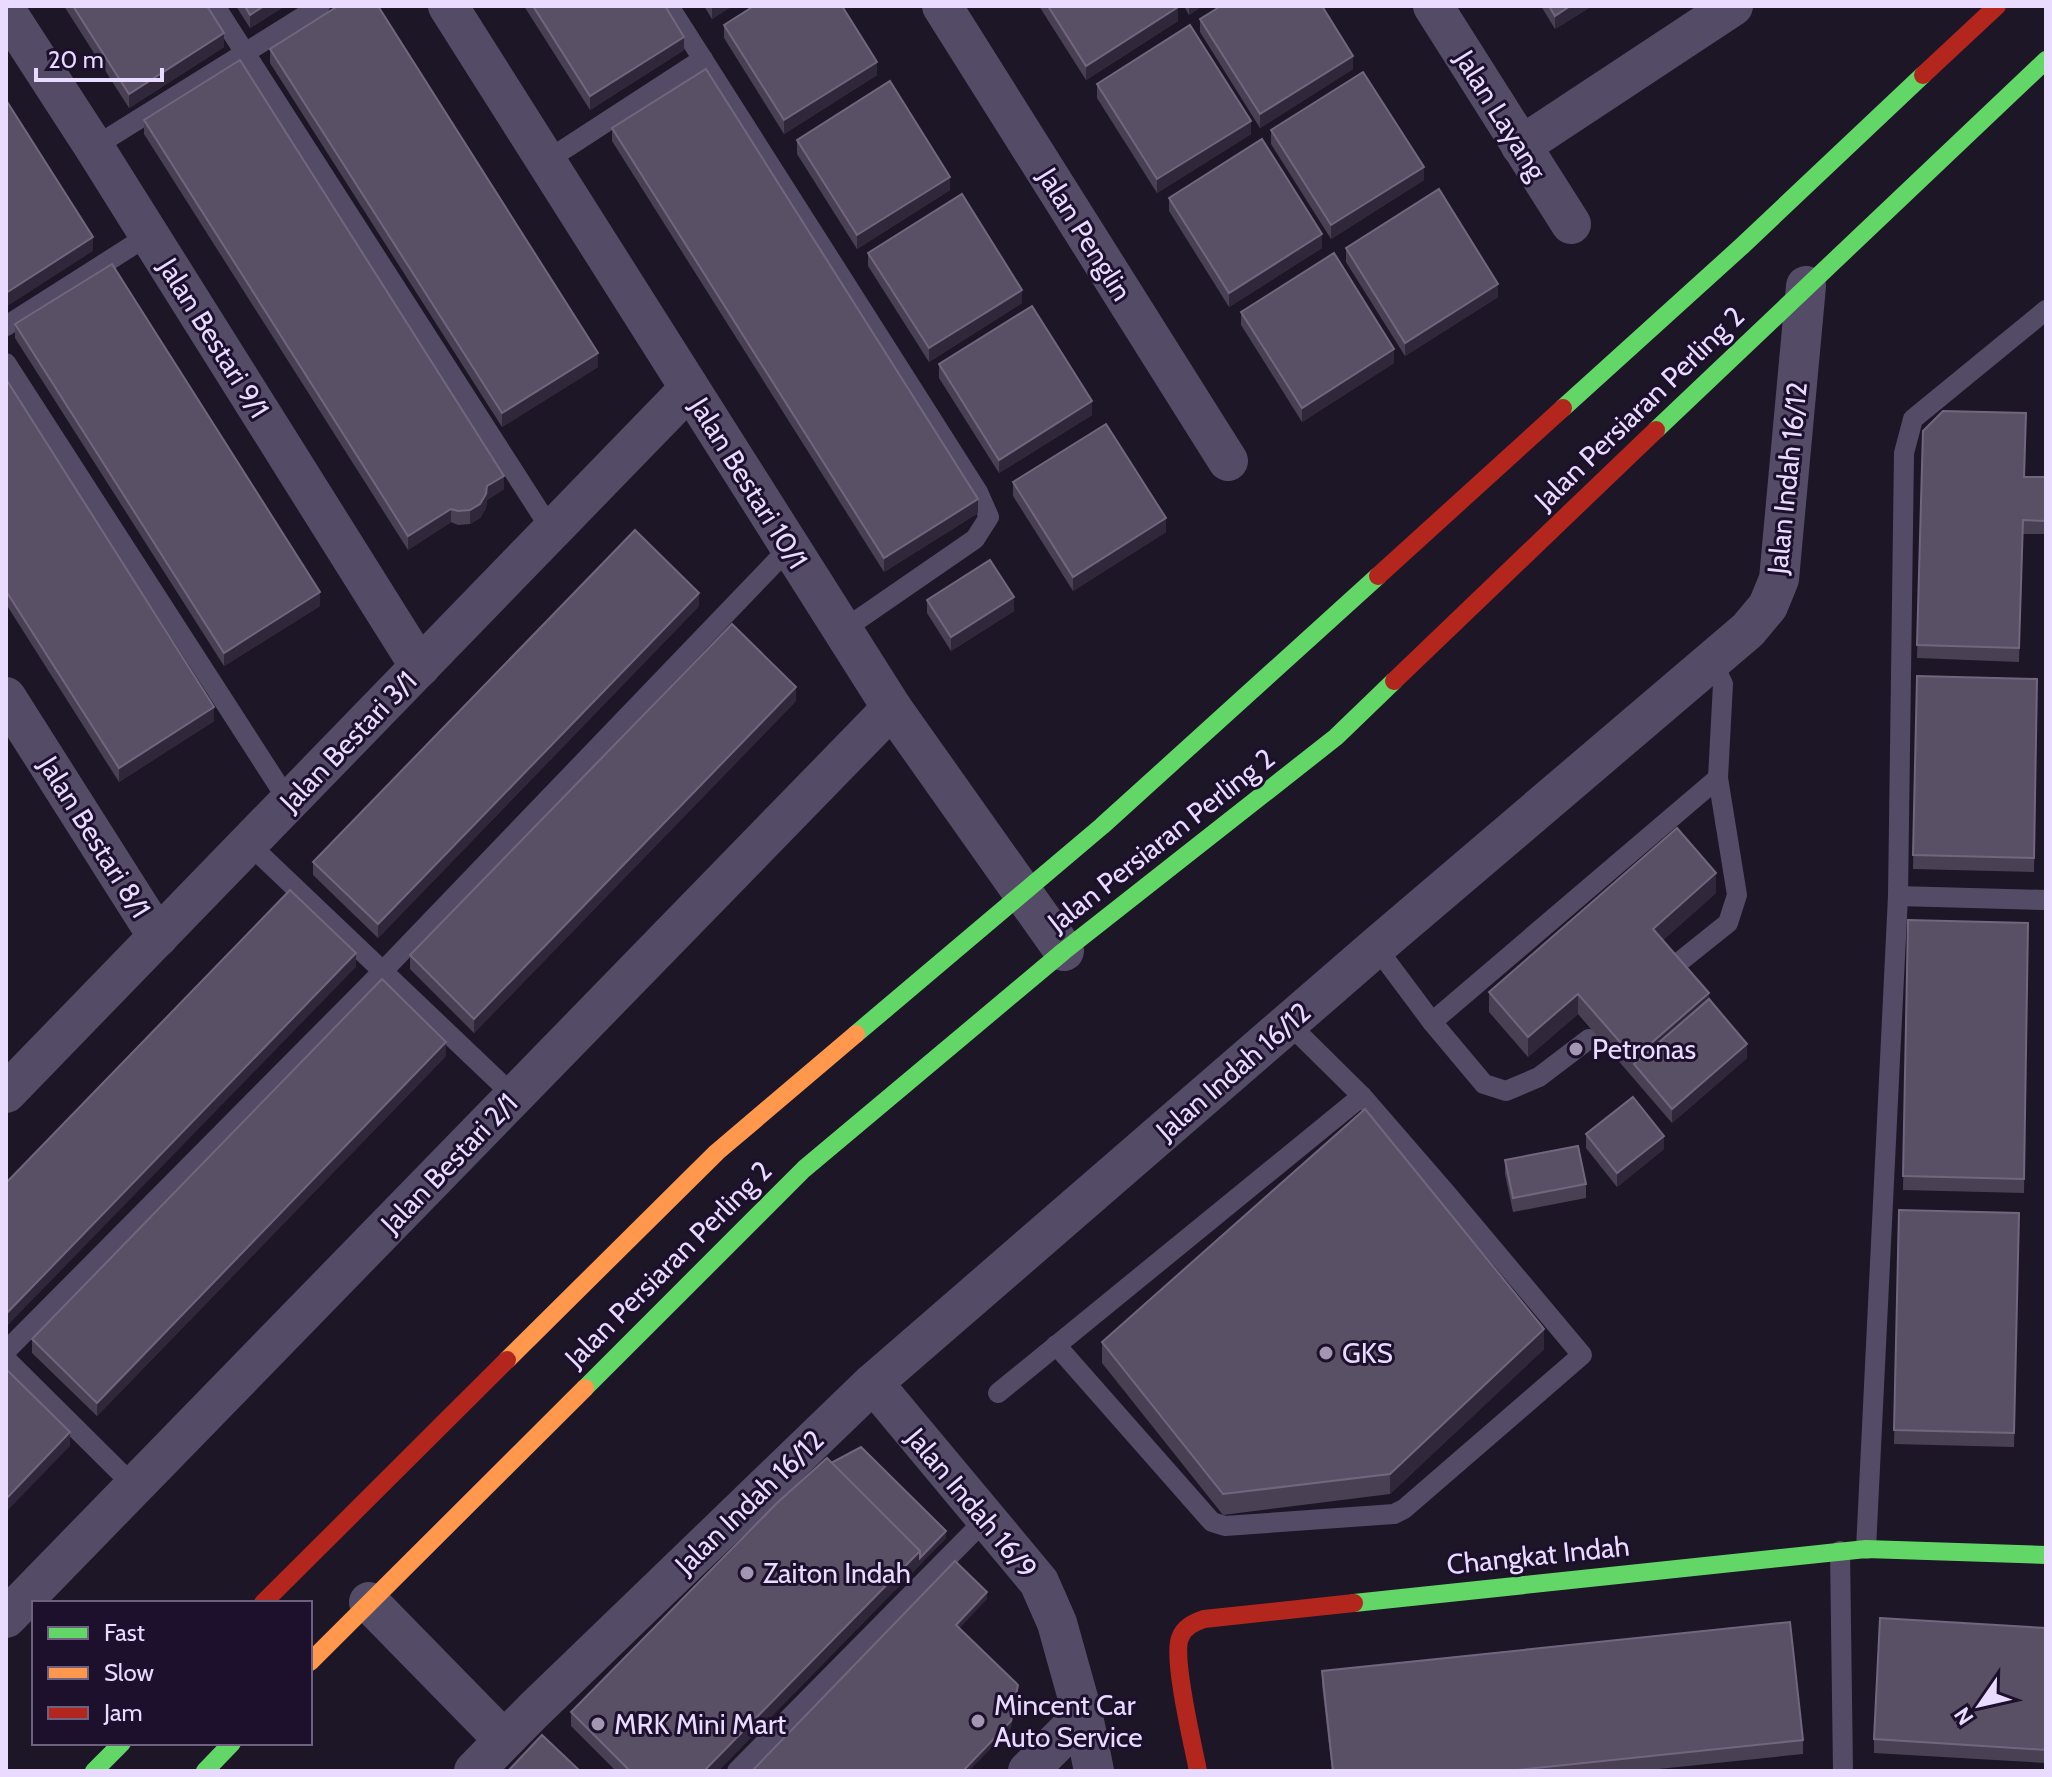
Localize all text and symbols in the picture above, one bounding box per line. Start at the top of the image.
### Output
scale bar [36,32,162,82]
street label: Jalan Layang [1447,43,1555,187]
text: 20 m [48,45,104,74]
street label: Jalan Penglin [1030,160,1139,307]
street label: Jalan Bestari 9/1 [151,251,277,424]
street label: Jalan Persiaran Perling 2 [1526,299,1751,518]
street label: Jalan Indah 16/12 [1760,380,1814,577]
street label: Jalan Bestari 10/1 [682,390,815,575]
street label: Jalan Bestari 3/1 [272,664,424,819]
street label: Jalan Persiaran Perling 2 [1040,741,1281,940]
street label: Jalan Bestari 8/1 [31,749,158,924]
street label: Jalan Indah 16/12 [1148,995,1317,1148]
place label: Petronas [1592,1032,1696,1066]
marker: Petronas [1567,1040,1585,1058]
street label: Jalan Bestari 2/1 [373,1086,524,1241]
street label: Jalan Persiaran Perling 2 [557,1154,778,1375]
place label: GKS [1342,1336,1393,1370]
marker: GKS [1317,1344,1335,1362]
street label: Jalan Indah 16/9 [899,1420,1045,1585]
street label: Jalan Indah 16/12 [667,1423,830,1582]
street label: Changkat Indah [1445,1529,1631,1581]
place label: Zaiton Indah [763,1556,911,1590]
marker: Zaiton Indah [738,1564,756,1582]
legend [32,1601,312,1745]
text: Fast [104,1618,145,1647]
text: Slow [104,1658,154,1687]
north arrow [1940,1665,2020,1745]
place label: Mincent Car Auto Service [994,1688,1143,1754]
text: Jam [103,1698,142,1727]
text: N [1948,1702,1979,1730]
place label: MRK Mini Mart [614,1707,786,1741]
marker: Mincent Car Auto Service [969,1712,987,1730]
marker: MRK Mini Mart [589,1715,607,1733]

